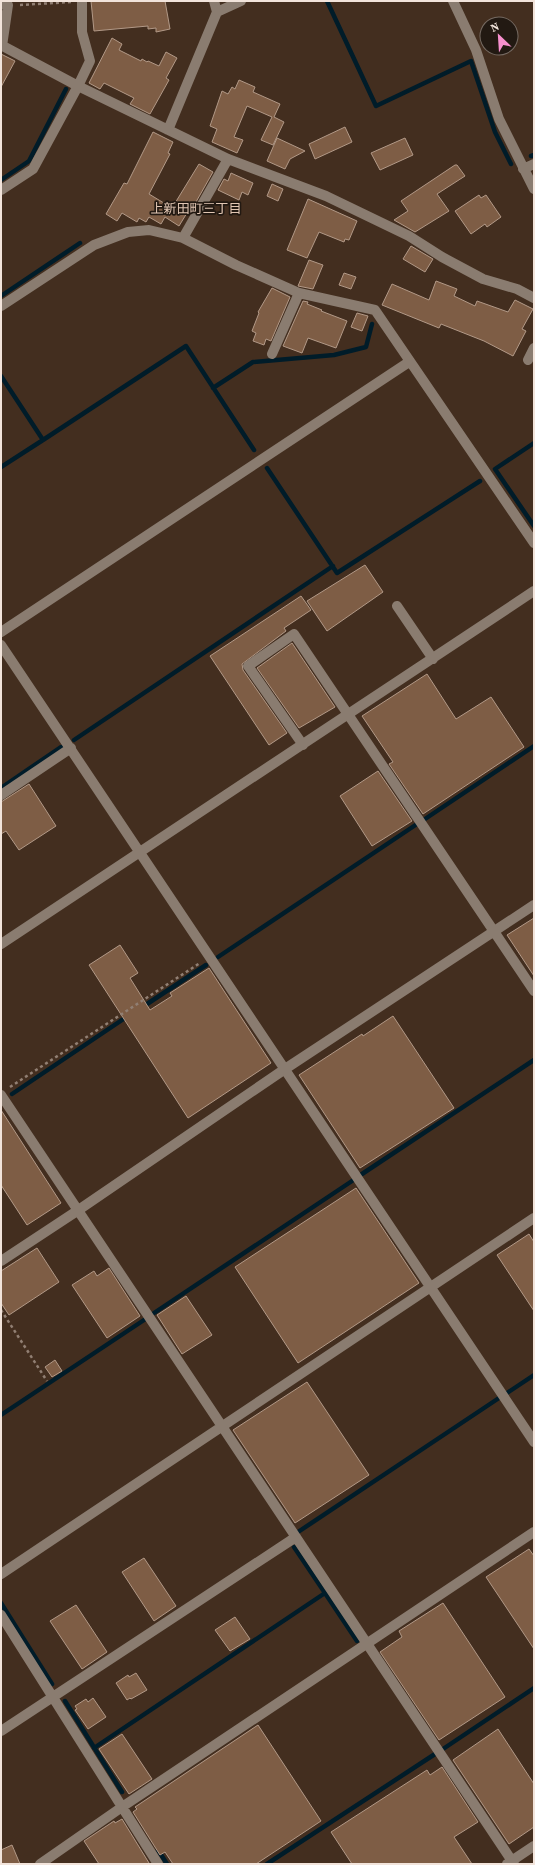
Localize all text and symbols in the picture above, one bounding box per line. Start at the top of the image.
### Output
north arrow [479,16,519,56]
text: N [488,19,502,36]
district label: 上新田町三丁目 [150,200,242,217]

